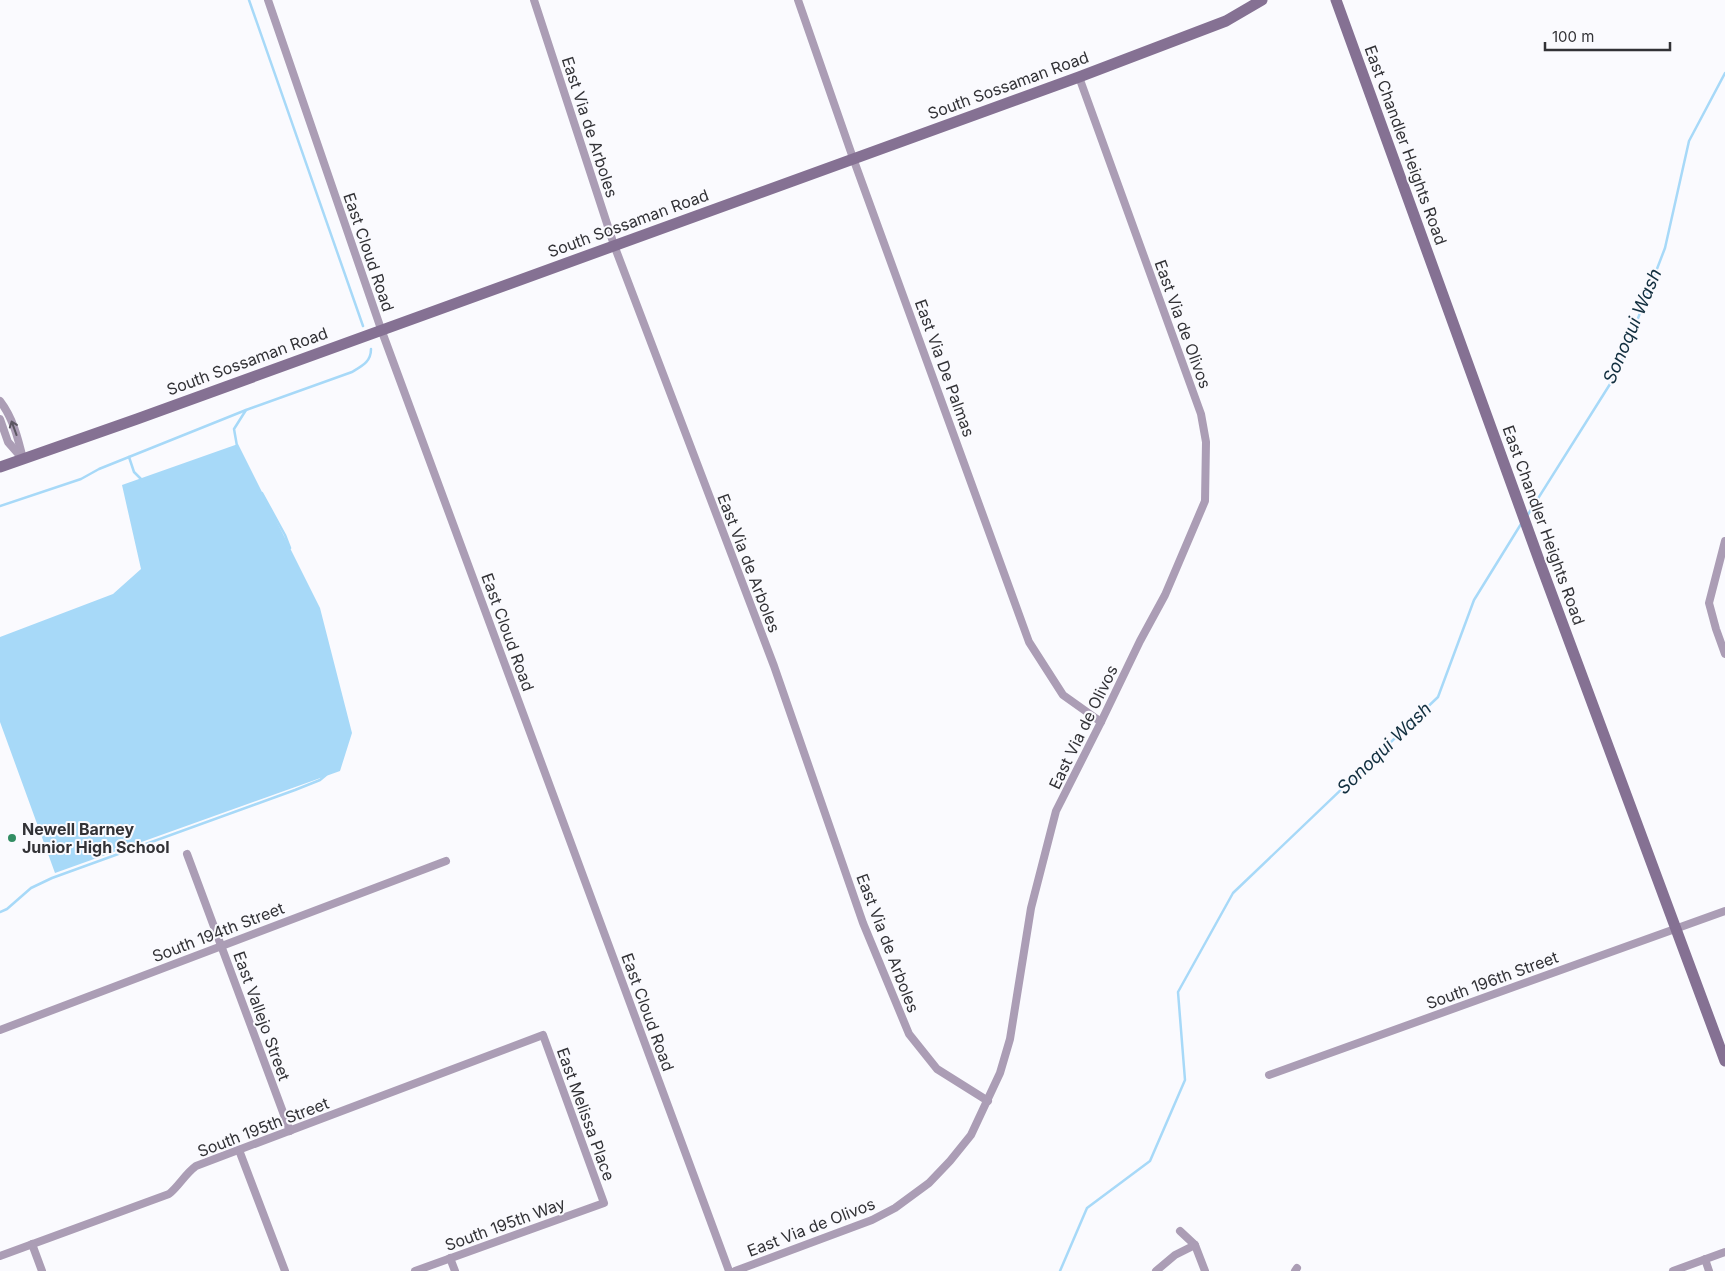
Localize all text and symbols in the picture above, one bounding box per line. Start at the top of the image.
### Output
scale bar [1545,20,1670,52]
text: 100 m [1552,27,1594,46]
street label: East Chandler Heights Road [1361,43,1451,247]
street label: South Sossaman Road [925,47,1091,123]
street label: East Via de Arboles [558,54,622,200]
street label: South Sossaman Road [545,185,711,261]
street label: East Cloud Road [339,190,399,314]
street label: East Via de Olivos [1150,257,1216,391]
water label: Sonoqui Wash [1598,265,1666,387]
street label: East Via De Palmas [911,296,979,440]
street label: South Sossaman Road [164,323,330,399]
one-way arrow [9,421,18,436]
street label: East Chandler Heights Road [1499,423,1589,627]
street label: East Via de Arboles [713,491,785,635]
street label: East Cloud Road [477,570,539,694]
street label: East Via de Olivos [1044,662,1122,792]
water label: Sonoqui Wash [1333,698,1435,798]
place label: Newell Barney Junior High School [22,819,170,857]
marker: Newell Barney Junior High School [6,832,18,844]
street label: East Via de Arboles [852,871,924,1015]
street label: South 194th Street [149,898,287,966]
street label: South 196th Street [1423,947,1561,1013]
street label: East Vallejo Street [229,949,295,1083]
street label: East Cloud Road [617,950,679,1074]
street label: East Melissa Place [553,1045,619,1183]
street label: South 195th Street [195,1093,331,1161]
street label: South 195th Way [442,1193,568,1255]
street label: East Via de Olivos [744,1193,878,1261]

